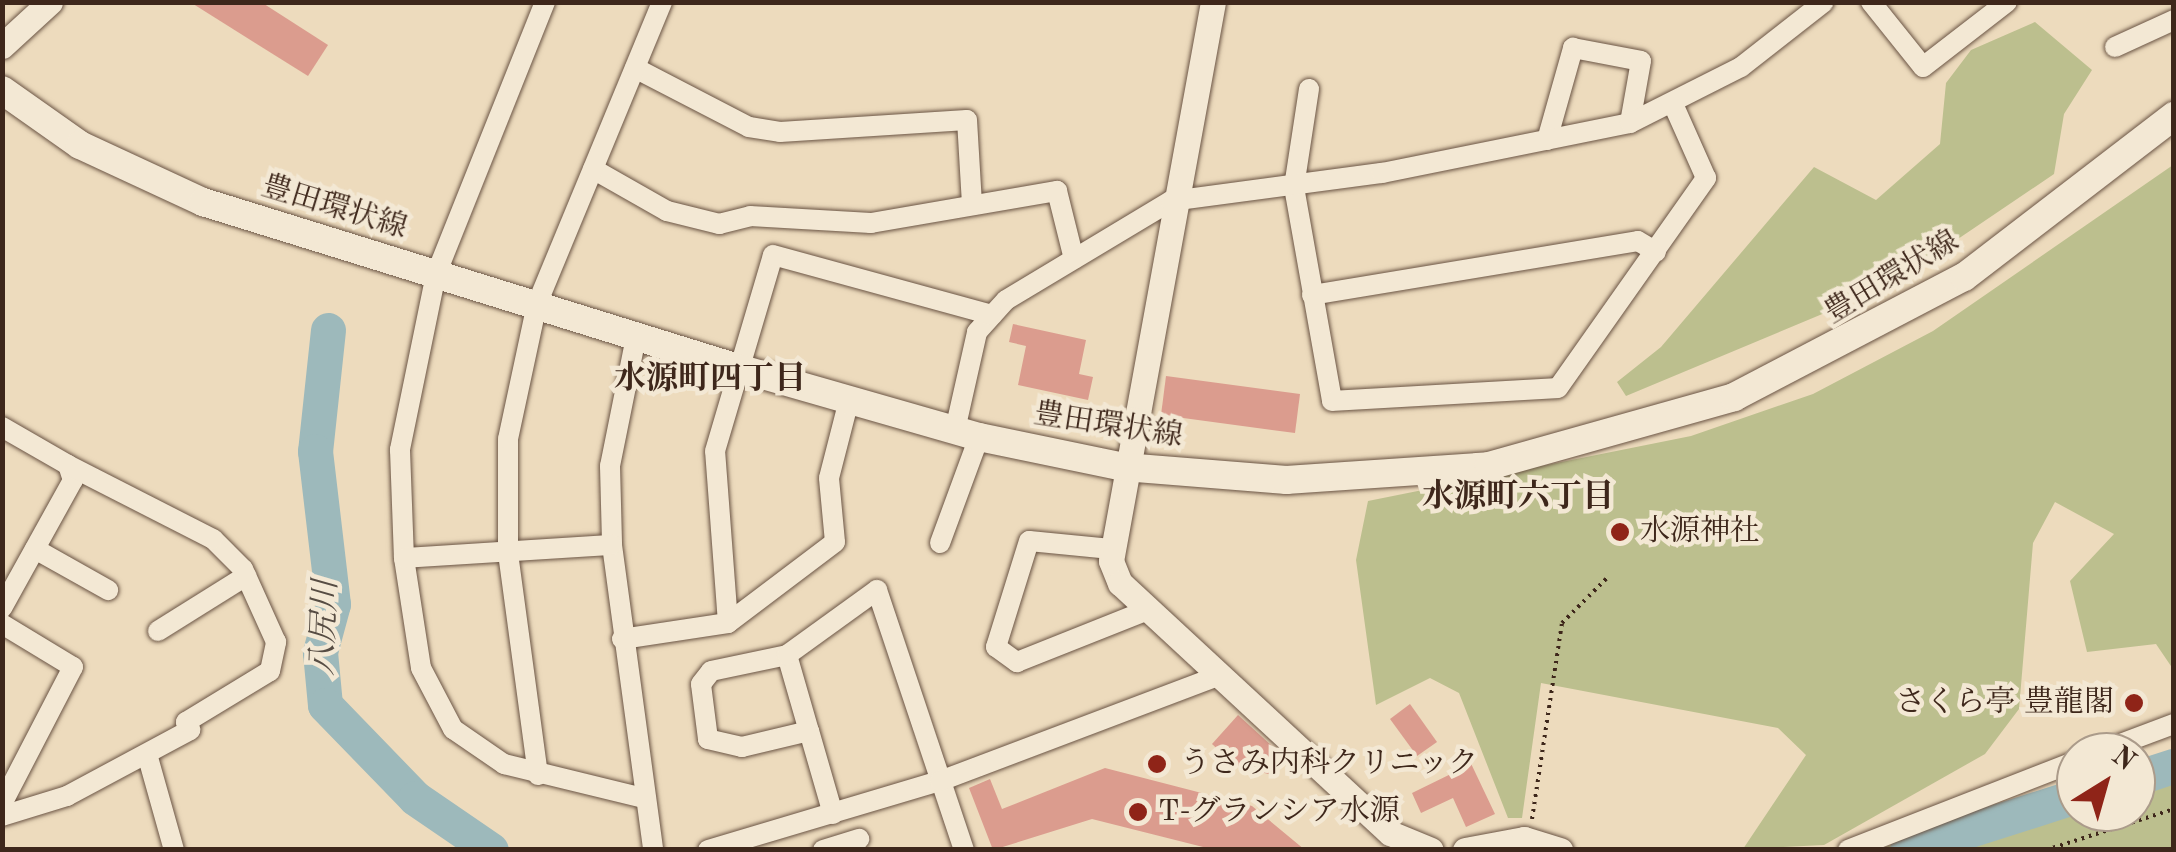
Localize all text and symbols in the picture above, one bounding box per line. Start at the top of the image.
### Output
street label: 豊田環状線 [257,169,411,247]
street label: 豊田環状線 [1818,224,1966,332]
district label: 水源町四丁目 [614,361,806,399]
street label: 豊田環状線 [1031,396,1185,456]
district label: 水源町六丁目 [1422,479,1614,517]
place label: 水源神社 [1640,514,1760,550]
marker: 水源神社 [1609,521,1631,543]
water label: 八尻川 [305,579,347,677]
place label: さくら亭 豊龍閣 [1896,685,2114,721]
marker: さくら亭 豊龍閣 [2123,692,2145,714]
north arrow [2056,732,2156,832]
text: N [2106,742,2140,777]
place label: うさみ内科クリニック [1180,746,1480,782]
marker: うさみ内科クリニック [1144,751,1170,777]
place label: T-グランシア水源 [1158,794,1401,830]
marker: T-グランシア水源 [1127,801,1149,823]

